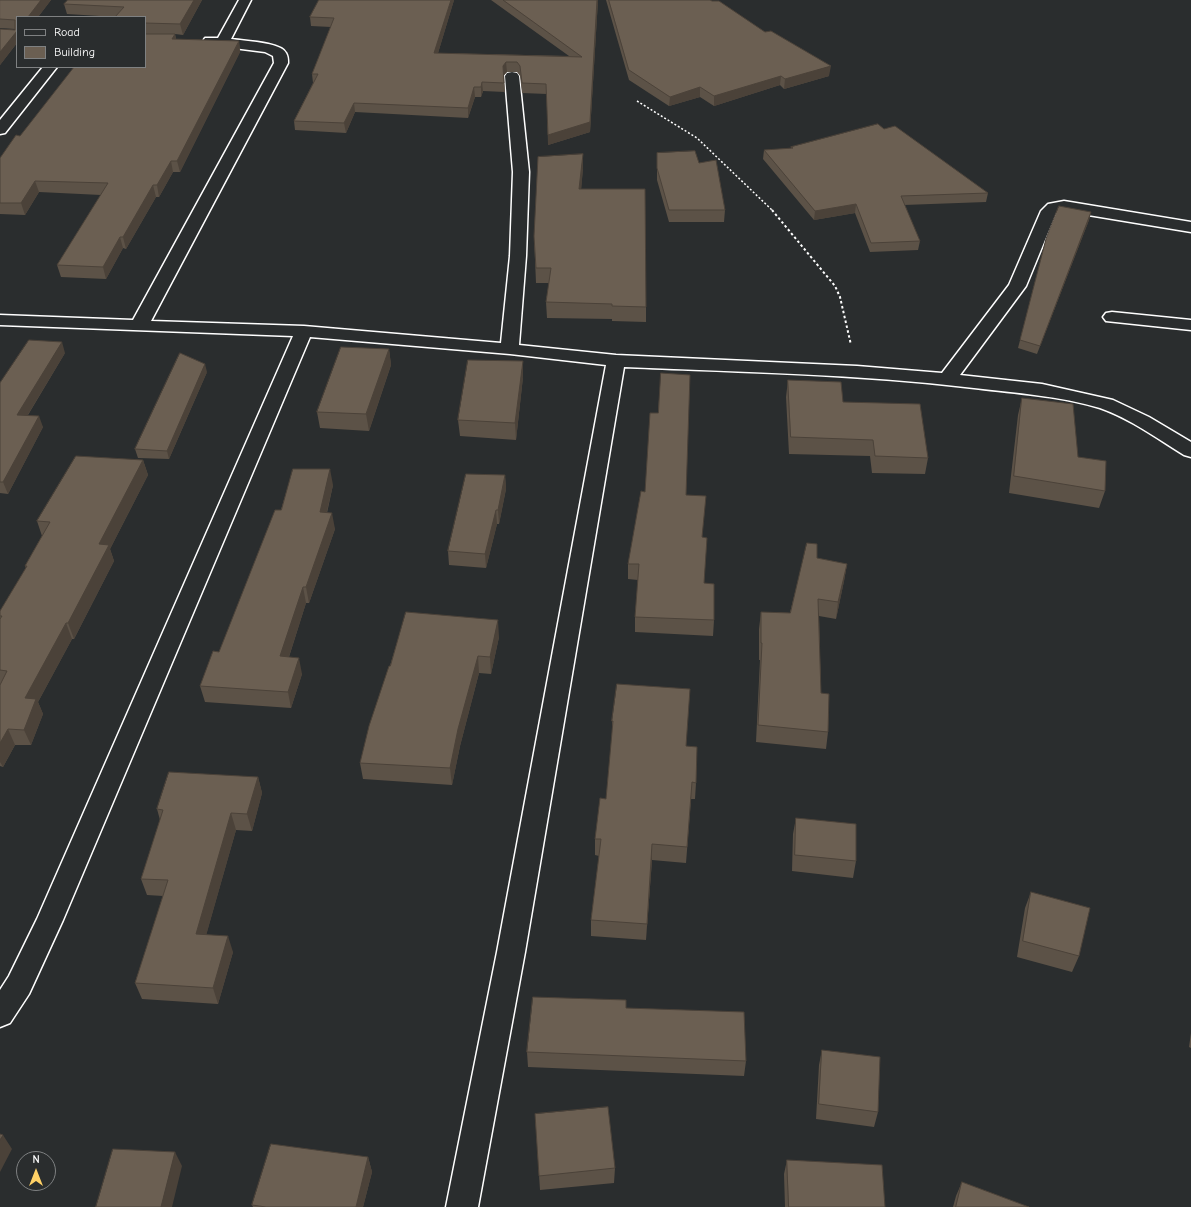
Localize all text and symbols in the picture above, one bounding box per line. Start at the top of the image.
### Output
legend [16,16,146,68]
text: Road [54,25,80,39]
text: Building [54,45,95,59]
north arrow [16,1151,56,1191]
text: N [32,1153,40,1166]

